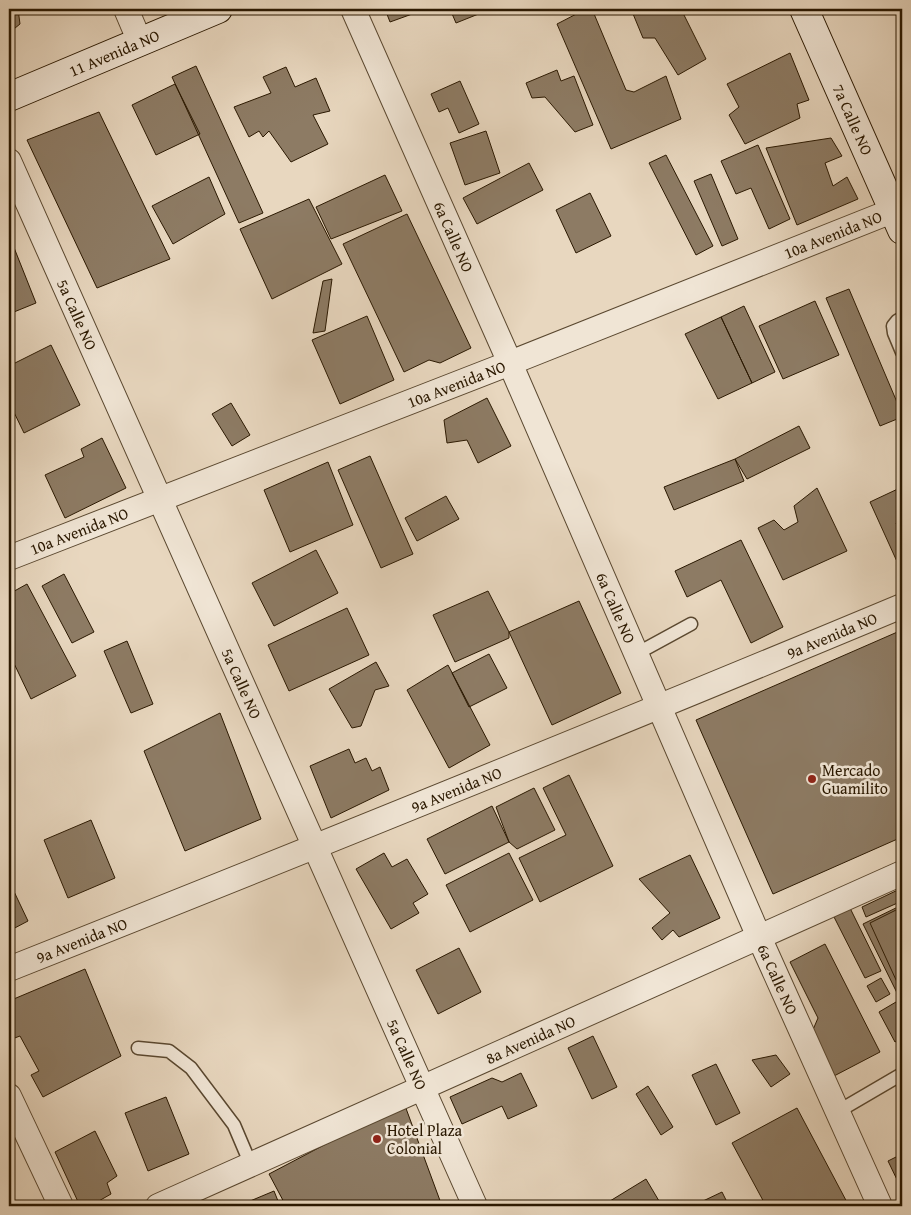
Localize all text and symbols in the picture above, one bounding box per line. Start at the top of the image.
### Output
street label: 11 Avenida NO [65,23,163,83]
street label: 7a Calle NO [827,80,879,159]
street label: 6a Calle NO [428,197,480,276]
street label: 10a Avenida NO [780,204,886,265]
street label: 5a Calle NO [51,275,104,354]
street label: 10a Avenida NO [404,354,509,414]
street label: 10a Avenida NO [26,501,132,561]
street label: 6a Calle NO [590,568,642,647]
street label: 9a Avenida NO [783,606,881,665]
street label: 5a Calle NO [216,644,268,723]
place label: Mercado Guamilito [822,758,888,800]
street label: 9a Avenida NO [407,760,506,819]
marker: Mercado Guamilito [806,773,818,785]
street label: 9a Avenida NO [32,911,131,969]
street label: 6a Calle NO [752,940,804,1019]
street label: 8a Avenida NO [482,1009,579,1070]
street label: 5a Calle NO [381,1015,434,1094]
place label: Hotel Plaza Colonial [387,1118,463,1160]
marker: Hotel Plaza Colonial [371,1133,383,1145]

